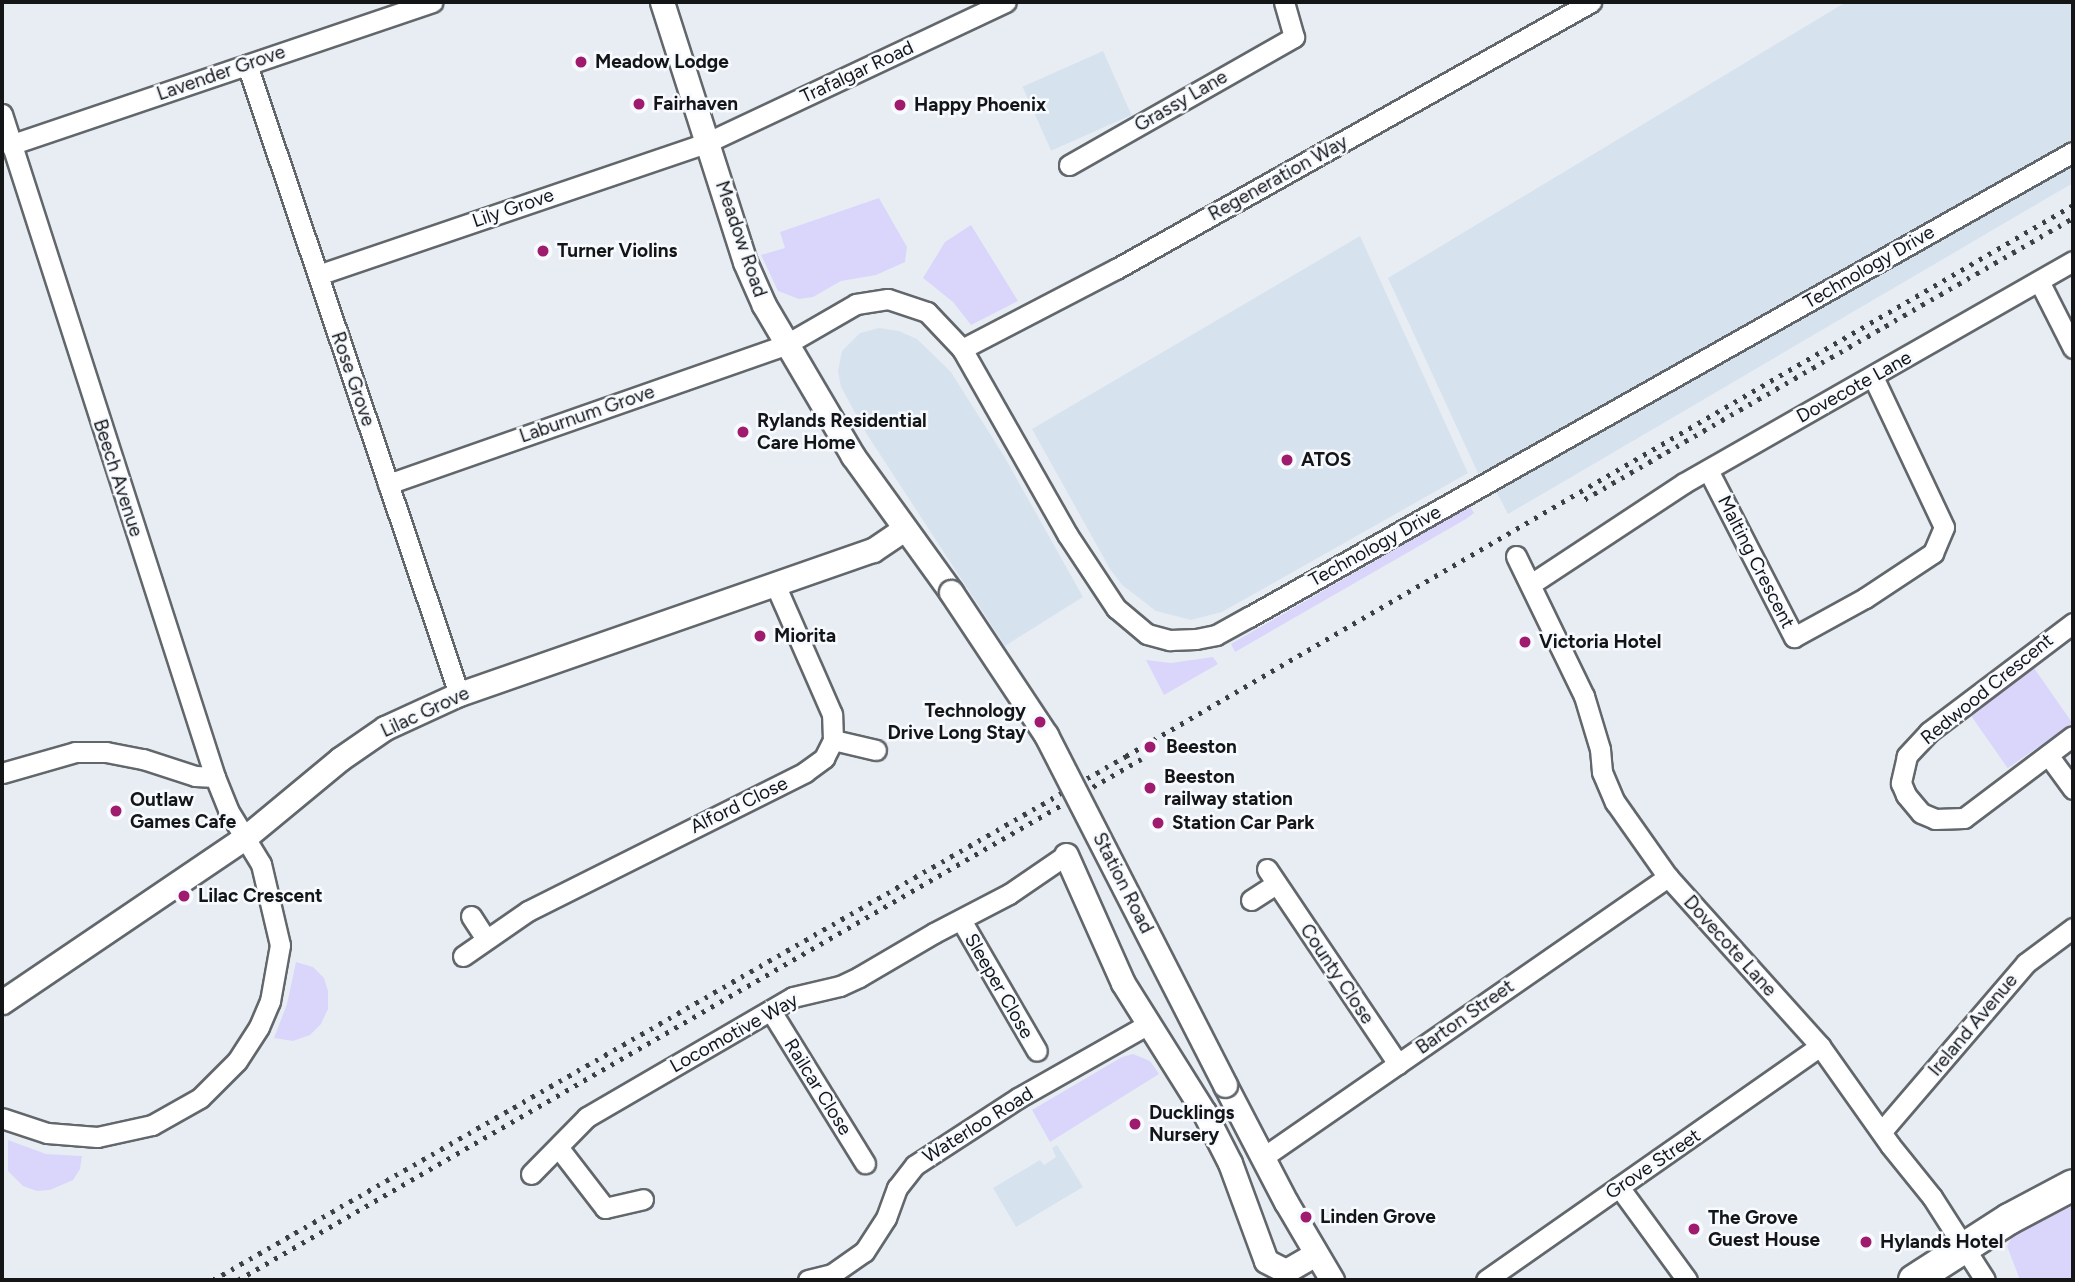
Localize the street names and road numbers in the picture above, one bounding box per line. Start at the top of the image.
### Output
street label: Trafalgar Road [797,36,917,108]
street label: Lavender Grove [154,40,288,106]
street label: Grassy Lane [1130,65,1232,137]
street label: Regeneration Way [1204,130,1352,226]
street label: Meadow Road [710,178,772,300]
street label: Lily Grove [469,183,557,233]
street label: Technology Drive [1800,220,1938,314]
street label: Rose Grove [326,329,380,429]
street label: Dovecote Lane [1793,346,1915,428]
street label: Laburnum Grove [516,380,658,448]
street label: Beech Avenue [88,416,148,540]
street label: Malting Crescent [1713,492,1799,632]
street label: Technology Drive [1305,500,1445,592]
street label: Redwood Crescent [1916,629,2058,749]
street label: Lilac Grove [377,682,473,742]
street label: Alford Close [687,772,791,838]
street label: Station Road [1088,829,1158,937]
street label: Dovecote Lane [1679,891,1781,1001]
street label: County Close [1295,920,1379,1028]
street label: Sleeper Close [960,929,1038,1043]
street label: Ireland Avenue [1924,969,2022,1081]
street label: Barton Street [1412,975,1518,1059]
street label: Locomotive Way [666,988,802,1078]
street label: Railcar Close [779,1035,857,1139]
street label: Waterloo Road [919,1082,1037,1168]
street label: Grove Street [1601,1124,1705,1204]

